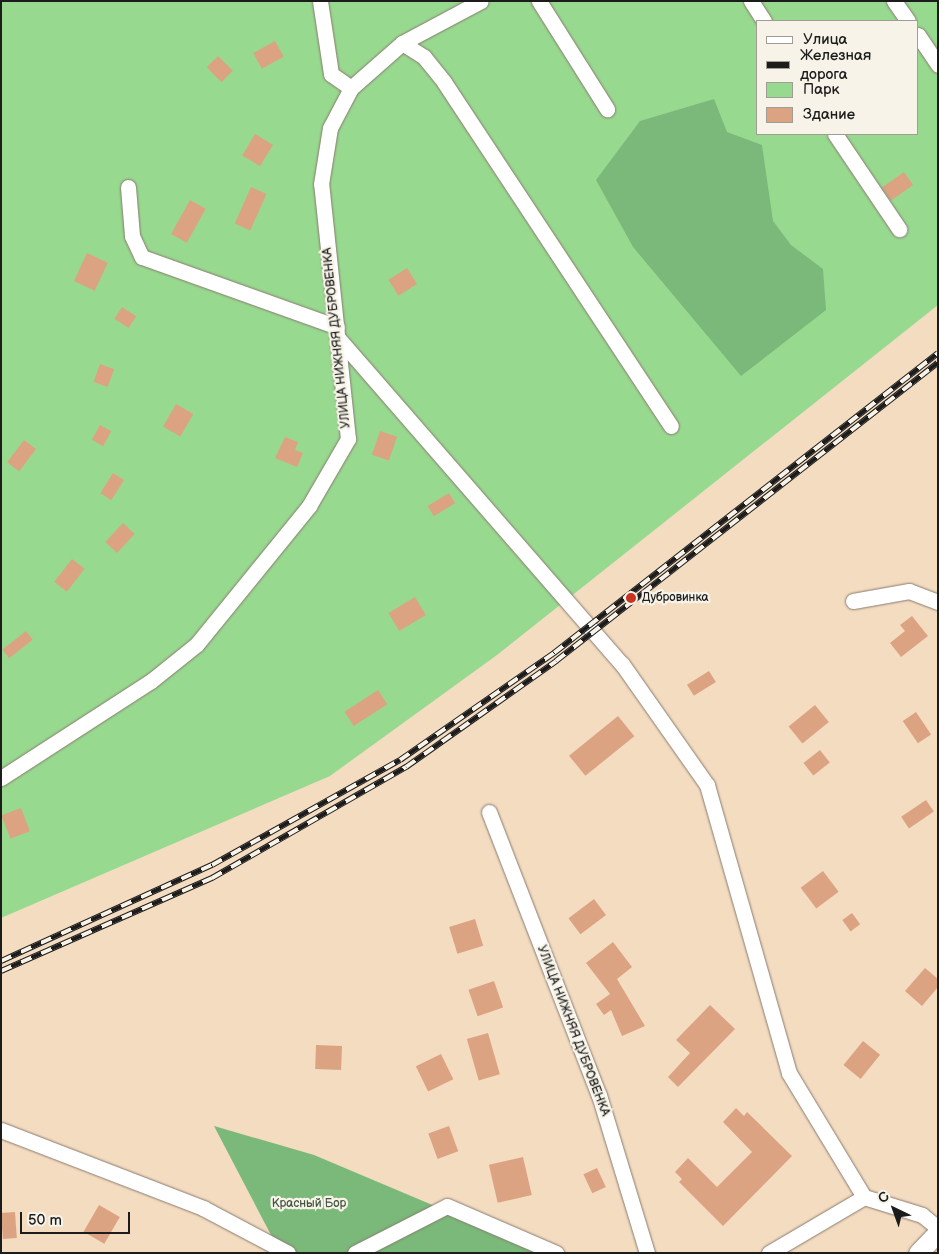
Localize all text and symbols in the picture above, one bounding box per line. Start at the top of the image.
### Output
legend [756,20,919,135]
text: Улица [803,30,847,49]
text: Железная дорога [800,46,871,84]
text: Парк [803,80,840,99]
text: Здание [803,105,855,124]
street label: УЛИЦА НИЖНЯЯ ДУБРОВЕНКА [320,247,354,429]
marker: Дубровинка [624,591,638,605]
place label: Дубровинка [642,591,709,605]
street label: УЛИЦА НИЖНЯЯ ДУБРОВЕНКА [534,944,612,1118]
north arrow [869,1184,919,1234]
text: С [874,1188,893,1207]
park label: Красный Бор [272,1197,346,1211]
scale bar [22,1202,132,1234]
text: 50 m [28,1211,62,1230]

